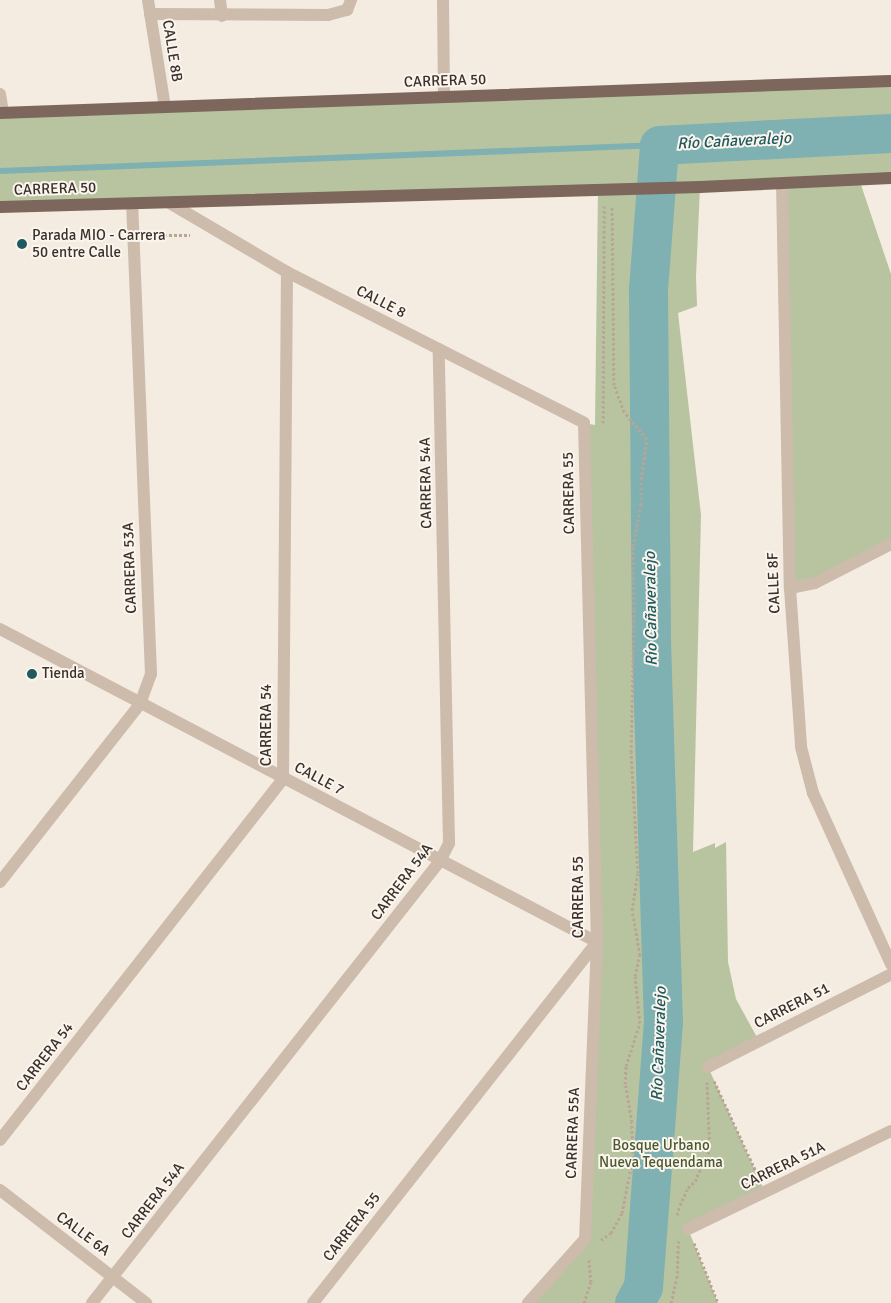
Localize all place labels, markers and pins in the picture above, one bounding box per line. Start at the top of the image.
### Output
place label: Parada MIO - Carrera 50 entre Calle [32,226,166,261]
marker: Parada MIO - Carrera 50 entre Calle [16,238,28,250]
place label: Tienda [42,665,85,683]
marker: Tienda [26,668,38,680]

